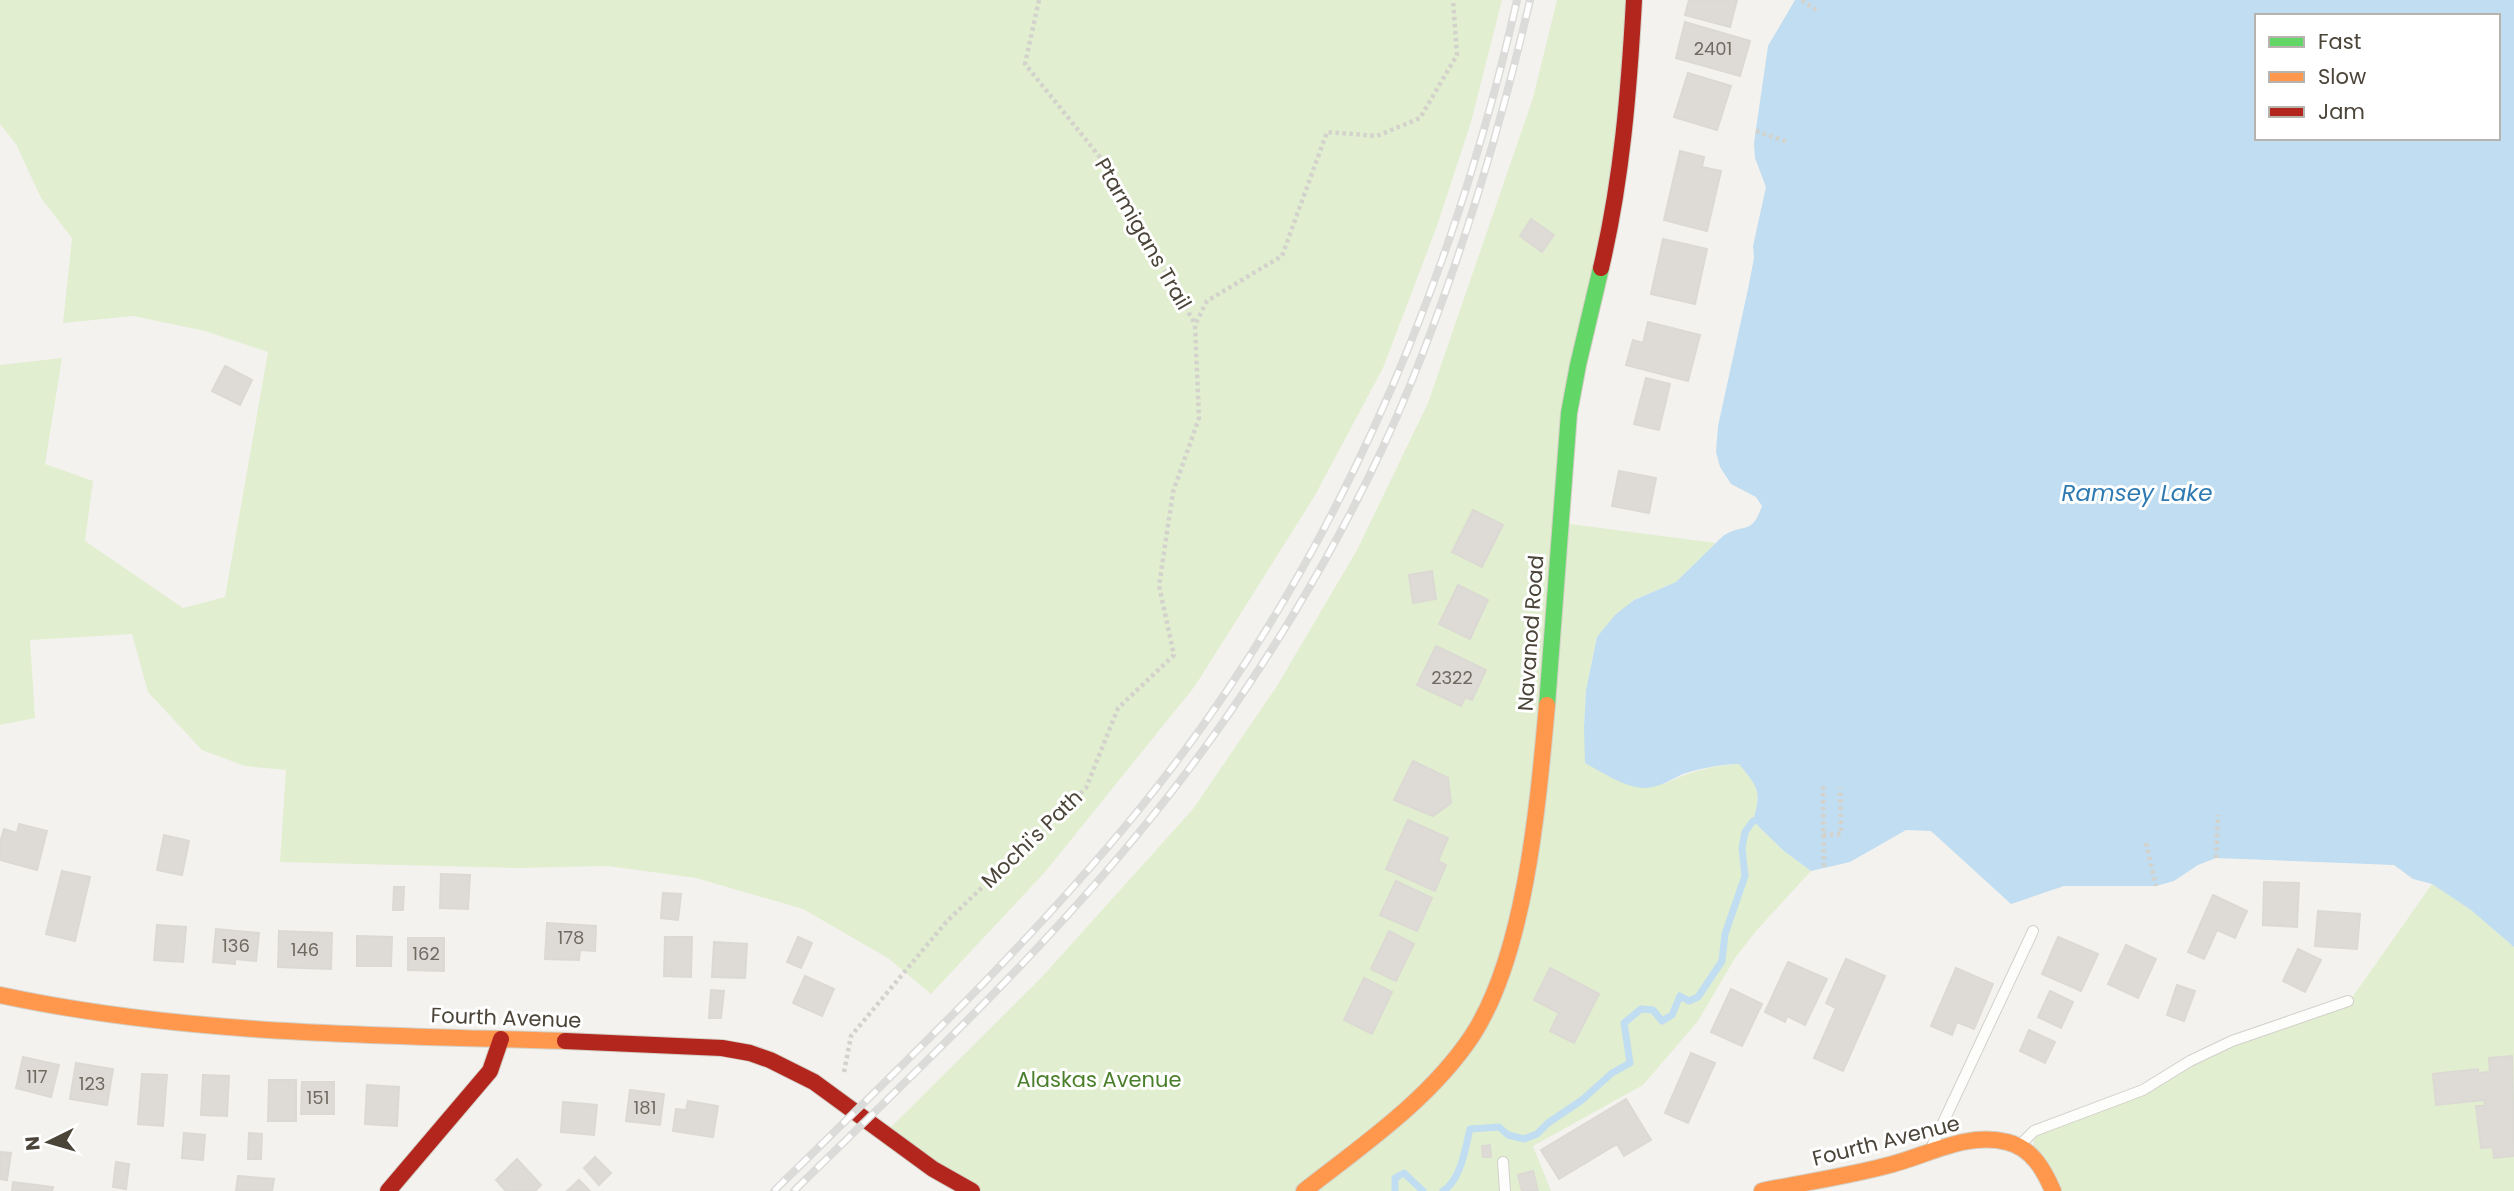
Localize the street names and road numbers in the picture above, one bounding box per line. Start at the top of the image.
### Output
street label: Ptarmigans Trail [1088,153,1199,315]
street label: Navanod Road [1511,554,1550,712]
street label: Mochi's Path [975,783,1089,894]
street label: Fourth Avenue [430,1000,582,1035]
street label: Fourth Avenue [1809,1108,1963,1173]

